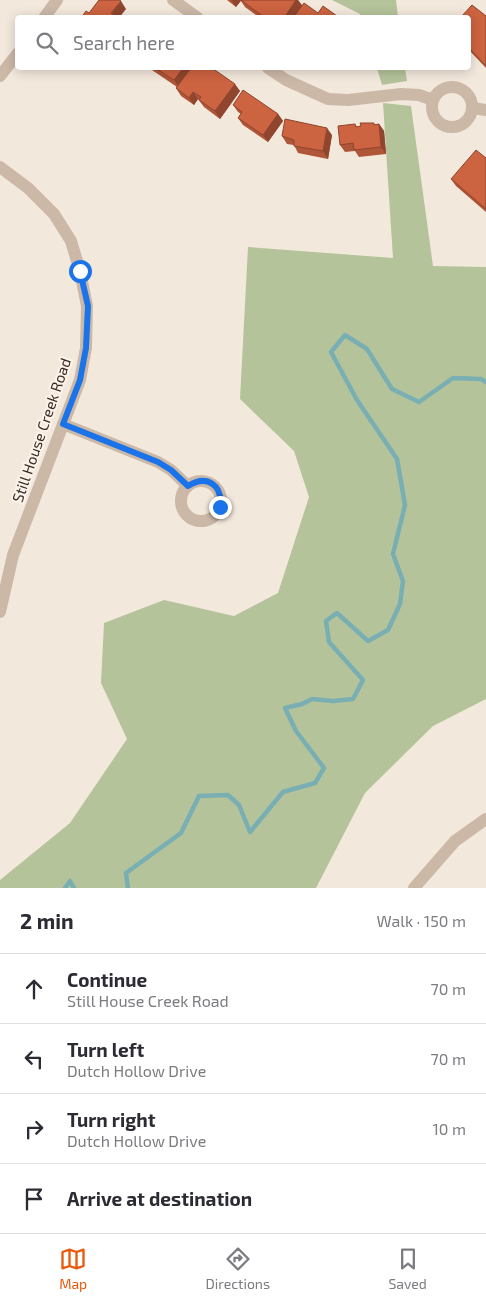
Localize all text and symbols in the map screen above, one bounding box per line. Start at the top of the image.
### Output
search box [15,15,471,70]
icon: search [33,29,61,57]
text: Search here [73,31,175,54]
route start [69,260,92,283]
street label: Still House Creek Road [8,355,74,505]
route end [209,496,232,519]
text: 2 min [20,908,74,933]
text: Walk · 150 m [376,911,466,930]
text: Continue [67,968,147,991]
icon: ahead [20,975,48,1003]
text: 70 m [431,979,466,998]
text: Still House Creek Road [67,991,229,1010]
text: Turn left [67,1038,144,1061]
icon: left [20,1045,48,1073]
text: 70 m [431,1049,466,1068]
text: Dutch Hollow Drive [67,1061,206,1080]
text: Turn right [67,1108,155,1131]
icon: right [20,1115,48,1143]
text: 10 m [432,1119,466,1138]
text: Dutch Hollow Drive [67,1131,206,1150]
icon: arrive [20,1185,48,1213]
text: Arrive at destination [67,1187,252,1210]
tab: Map [59,1245,87,1292]
tab: Directions [206,1245,270,1292]
tab: Saved [388,1245,427,1292]

